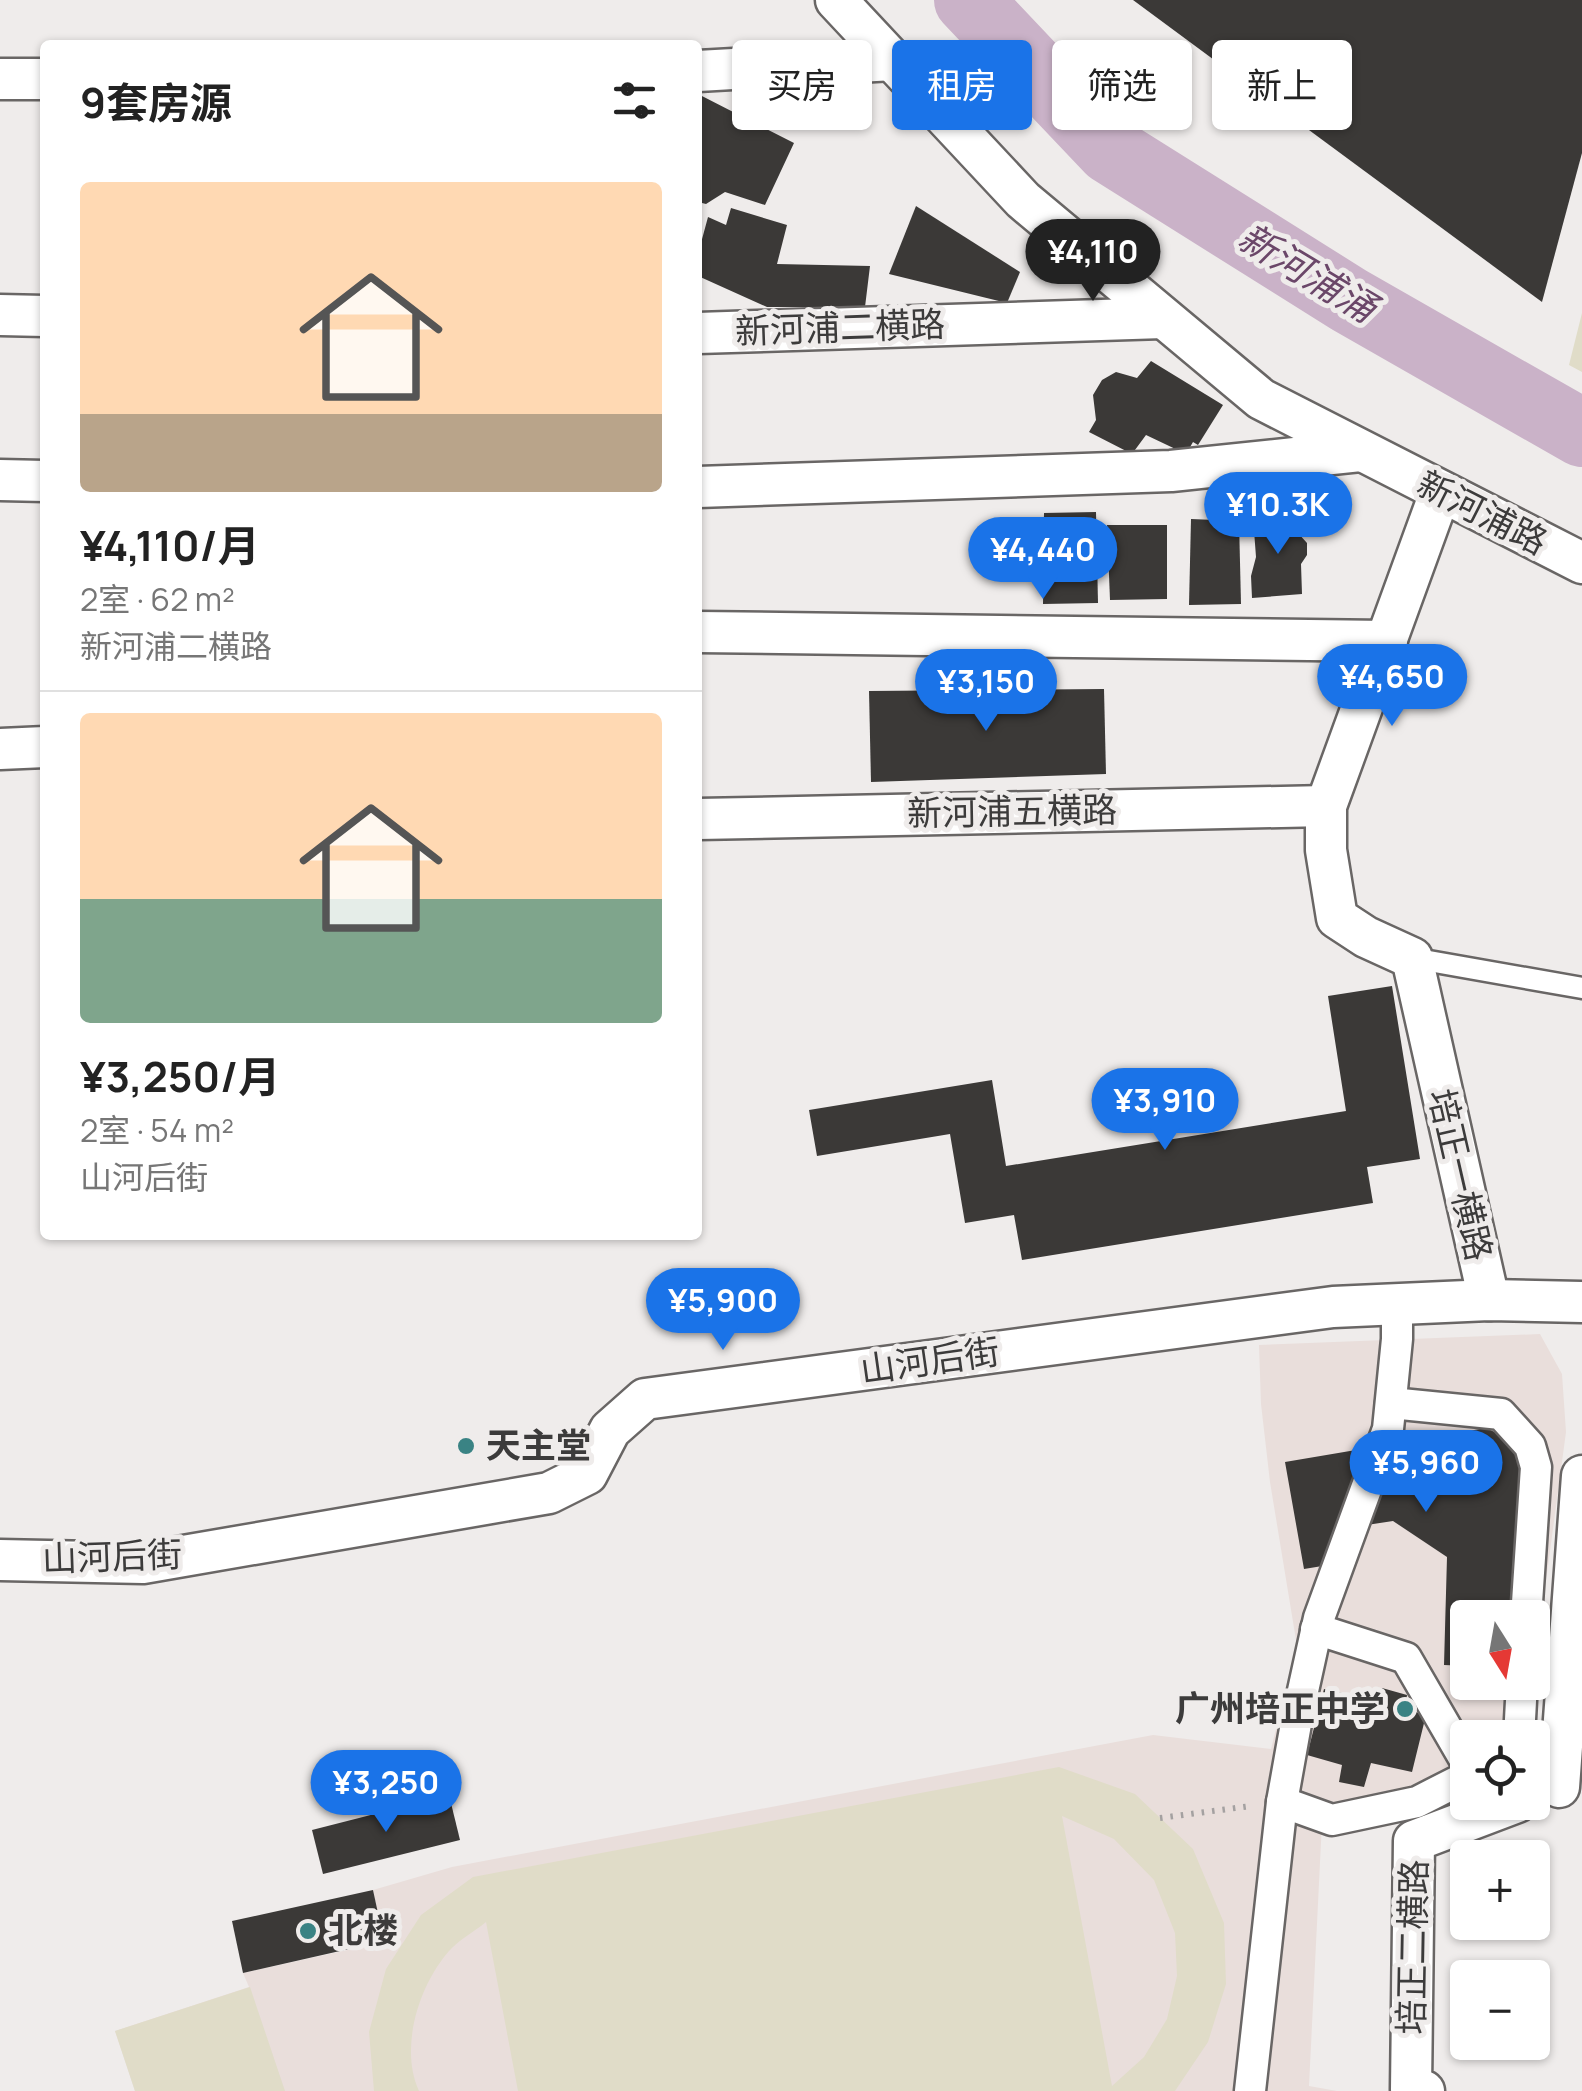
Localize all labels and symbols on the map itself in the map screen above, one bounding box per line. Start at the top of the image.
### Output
water label: 新河浦涌 [1229,210,1390,335]
pin: ¥4,110 [1012,219,1174,304]
street label: 新河浦二横路 [734,299,946,355]
street label: 新河浦路 [1409,459,1556,565]
pin: ¥10.3K [1197,472,1359,557]
pin: ¥4,440 [962,517,1124,602]
pin: ¥4,650 [1311,644,1473,729]
pin: ¥3,150 [905,649,1067,734]
street label: 新河浦五横路 [907,785,1117,837]
pin: ¥3,910 [1084,1068,1246,1153]
street label: 培正一横路 [1418,1084,1504,1265]
pin: ¥5,900 [642,1268,804,1353]
street label: 山河后街 [857,1327,1003,1394]
place label: 天主堂 [486,1421,591,1469]
pin: ¥5,960 [1345,1430,1507,1515]
marker: 天主堂 [455,1435,477,1457]
street label: 山河后街 [41,1530,183,1582]
north arrow [1450,1600,1550,1700]
place label: 广州培正中学 [1175,1684,1385,1732]
marker: 广州培正中学 [1394,1698,1416,1720]
pin: ¥3,250 [305,1750,467,1835]
street label: 培正二横路 [1386,1859,1438,2035]
place label: 北楼 [328,1906,398,1954]
marker: 北楼 [297,1920,319,1942]

